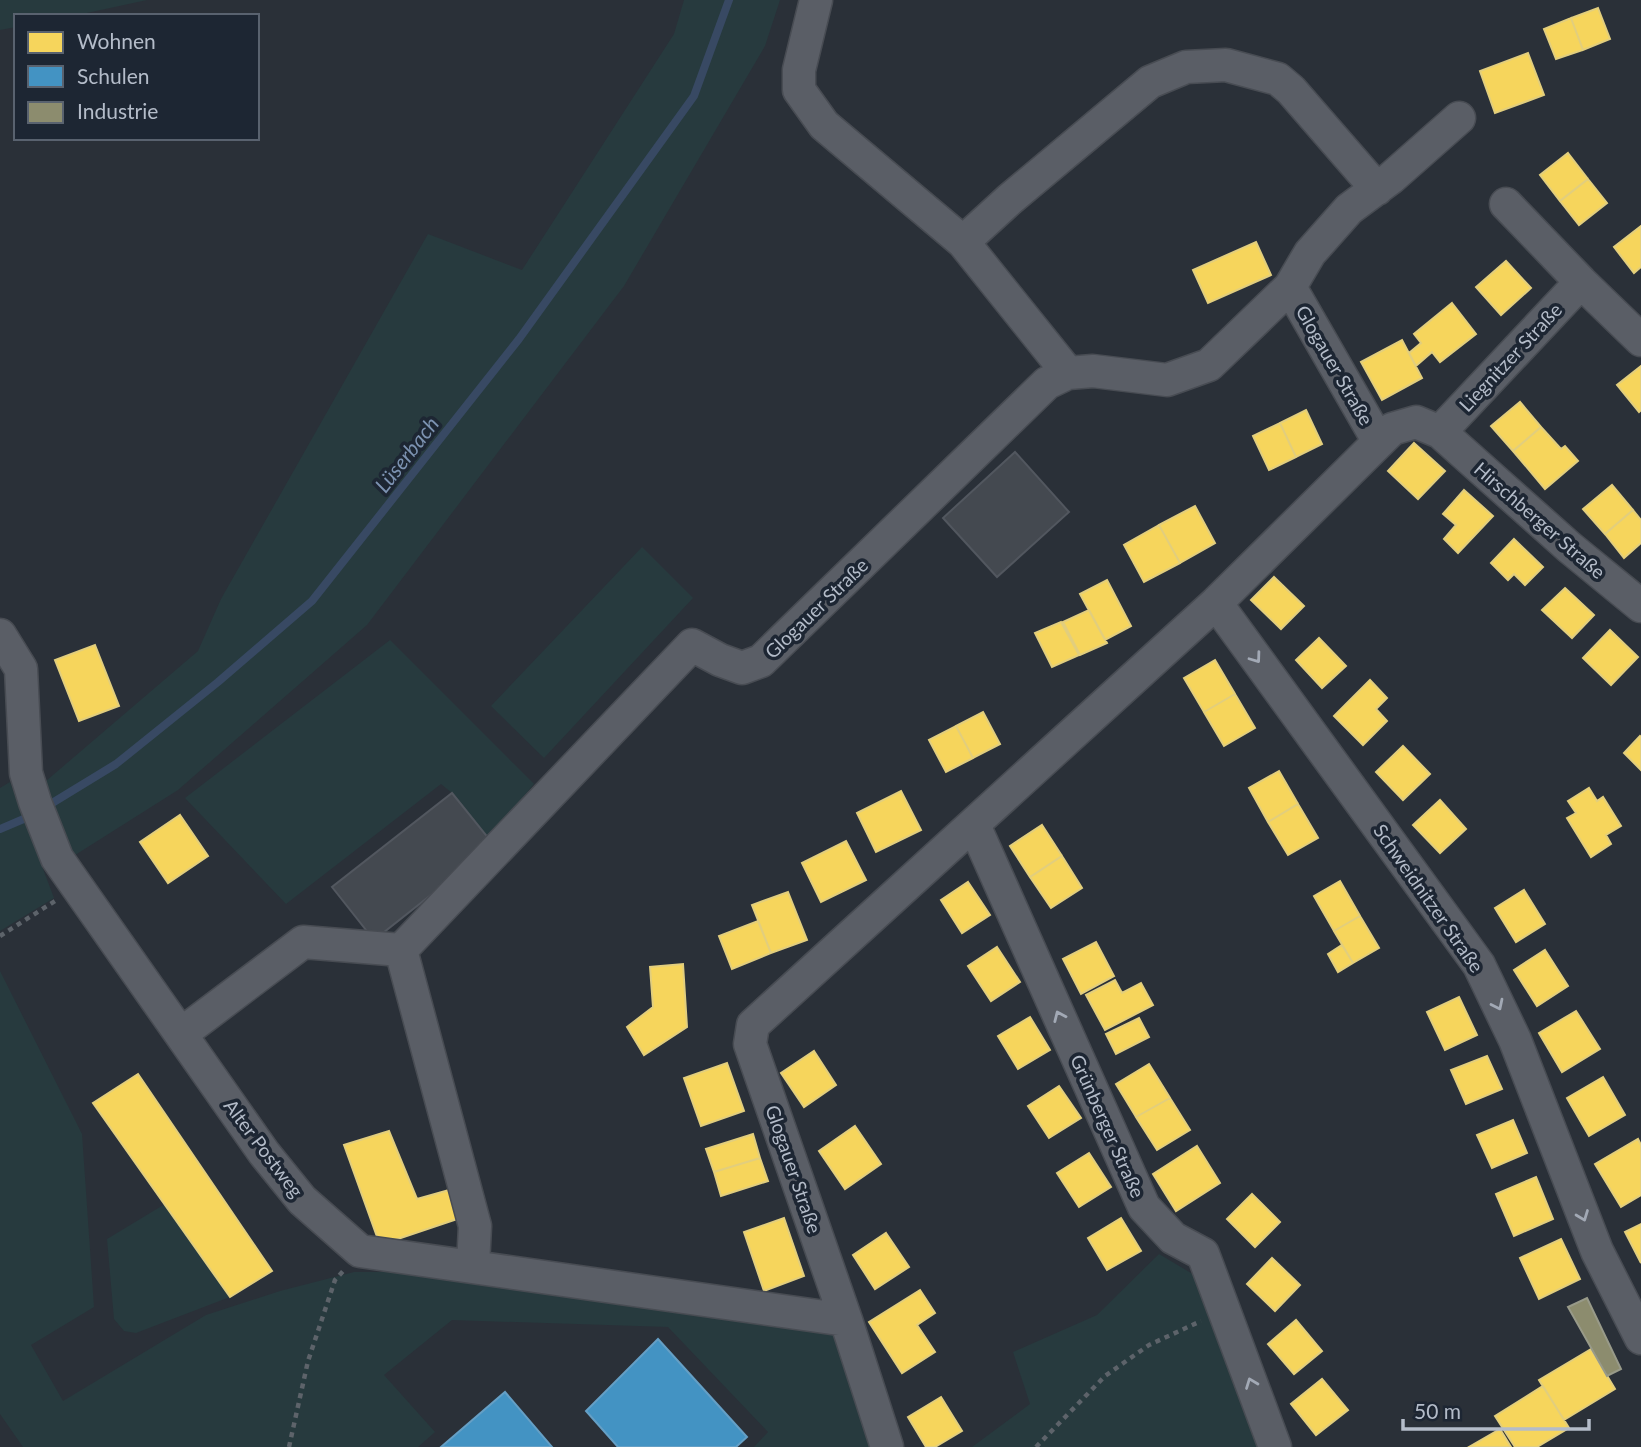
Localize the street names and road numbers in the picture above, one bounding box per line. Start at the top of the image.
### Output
street label: Liegnitzer Straße [1454,298,1566,416]
street label: Glogauer Straße [1291,301,1379,429]
street label: Hirschberger Straße [1470,457,1610,583]
street label: Glogauer Straße [760,553,872,663]
street label: Schweidnitzer Straße [1369,819,1489,977]
street label: Grünberger Straße [1066,1051,1150,1201]
street label: Alter Postweg [220,1094,308,1202]
street label: Glogauer Straße [761,1102,827,1236]

